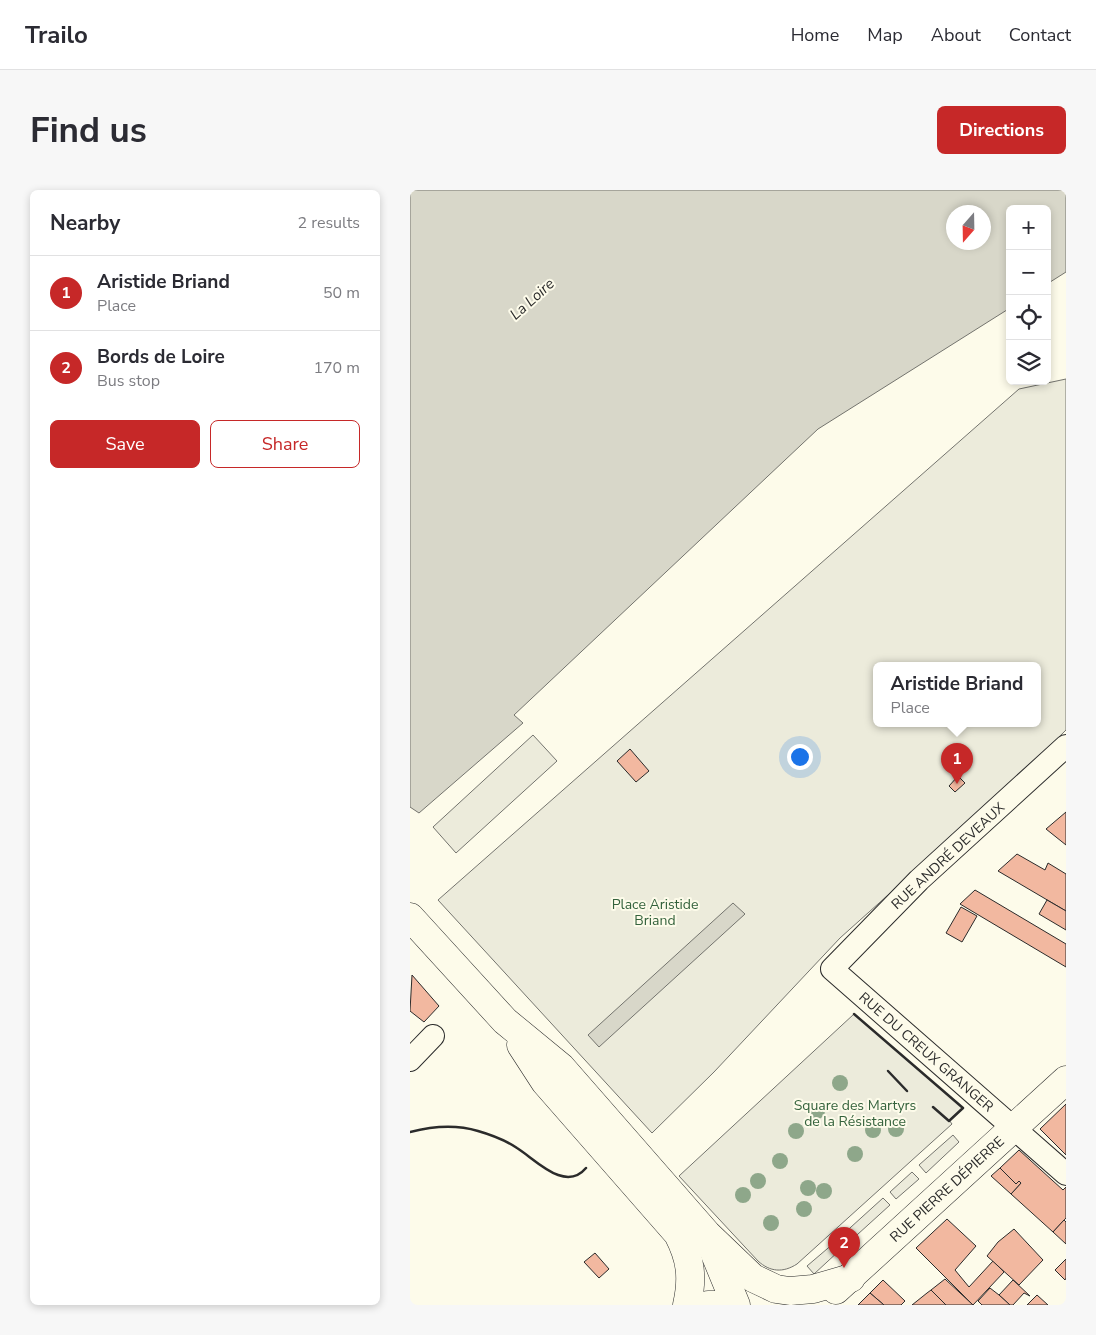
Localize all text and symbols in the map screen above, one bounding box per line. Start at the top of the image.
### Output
text: Trailo [25,19,88,51]
text: Home [791,23,839,47]
text: Map [867,23,903,47]
text: About [931,23,981,47]
text: Contact [1009,23,1071,47]
button: Directions [937,106,1066,154]
text: Find us [30,107,147,154]
north arrow [946,205,991,250]
map controls [1006,205,1051,385]
button: + [1006,205,1051,250]
text: Nearby [50,209,120,237]
text: 2 results [298,212,360,234]
button: − [1006,250,1051,295]
text: Aristide Briand [97,269,230,295]
water label: La Loire [506,274,558,324]
text: 1 [61,282,71,304]
text: 50 m [323,282,360,304]
text: Place [97,295,136,317]
button: locate [1006,295,1051,340]
button: layers [1006,340,1051,385]
text: Bords de Loire [97,344,225,370]
text: 2 [61,357,71,379]
text: 170 m [313,357,360,379]
text: Bus stop [97,370,160,392]
button: Save [50,420,200,468]
button: Share [210,420,360,468]
popup [873,662,1041,727]
text: Aristide Briand [891,671,1023,697]
text: Place [891,697,930,719]
pin: 1 [941,743,973,784]
your location [787,744,813,770]
street label: RUE ANDRÉ DEVEAUX [887,798,1009,914]
park label: Place Aristide Briand [612,895,698,930]
street label: RUE DU CREUX GRANGER [855,988,998,1116]
park label: Square des Martyrs de la Résistance [794,1096,917,1131]
street label: RUE PIERRE DÉPIERRE [885,1132,1008,1246]
pin: 2 [828,1227,860,1268]

